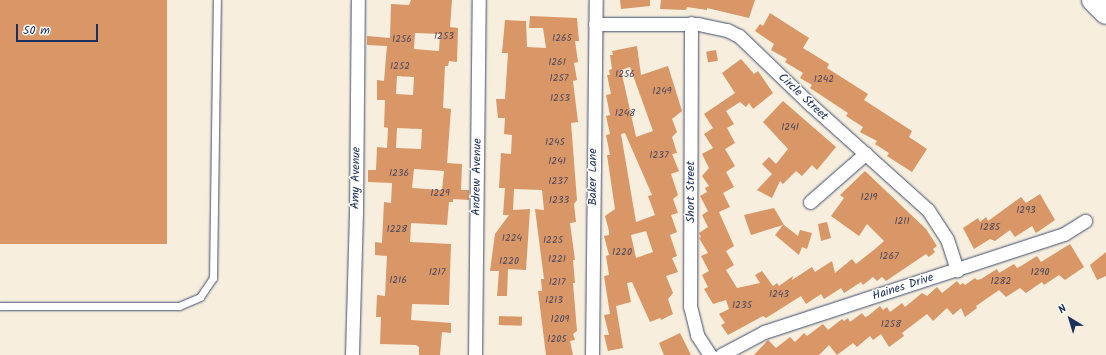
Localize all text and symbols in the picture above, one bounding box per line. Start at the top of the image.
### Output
scale bar [18,16,100,42]
text: 50 m [23,21,50,40]
house number: 1253 [434,31,454,43]
house number: 1265 [552,33,572,45]
house number: 1256 [392,34,412,46]
house number: 1261 [548,57,566,69]
house number: 1252 [390,61,410,73]
house number: 1256 [615,69,635,81]
street label: Circle Street [775,70,831,124]
house number: 1257 [550,73,568,85]
house number: 1242 [814,74,834,86]
house number: 1249 [652,86,672,98]
house number: 1253 [550,93,570,105]
house number: 1248 [615,108,635,120]
house number: 1241 [781,122,799,134]
house number: 1245 [545,137,565,149]
street label: Andrew Avenue [469,138,485,216]
street label: Amy Avenue [348,147,364,209]
street label: Baker Lane [586,148,600,206]
house number: 1237 [649,150,669,162]
house number: 1241 [548,156,566,168]
street label: Short Street [684,161,698,223]
house number: 1236 [389,168,409,180]
house number: 1237 [548,176,568,188]
house number: 1229 [430,188,450,200]
house number: 1219 [861,192,877,204]
house number: 1233 [549,195,569,207]
house number: 1293 [1016,205,1036,217]
house number: 1211 [894,216,910,228]
house number: 1285 [980,222,1000,234]
house number: 1228 [387,224,407,236]
house number: 1224 [502,233,522,245]
house number: 1225 [543,235,563,247]
house number: 1220 [612,247,632,259]
house number: 1267 [879,251,899,263]
house number: 1221 [548,254,566,266]
house number: 1220 [499,256,519,268]
house number: 1217 [429,267,445,279]
house number: 1290 [1031,267,1049,279]
street label: Haines Drive [871,270,935,304]
house number: 1216 [389,275,407,287]
house number: 1282 [991,276,1011,288]
house number: 1217 [549,277,565,289]
house number: 1243 [769,289,789,301]
house number: 1213 [545,295,563,307]
north arrow [1050,299,1090,339]
house number: 1235 [732,300,752,312]
text: N [1054,300,1071,319]
house number: 1209 [551,314,569,326]
house number: 1258 [881,319,901,331]
house number: 1205 [547,334,567,346]

